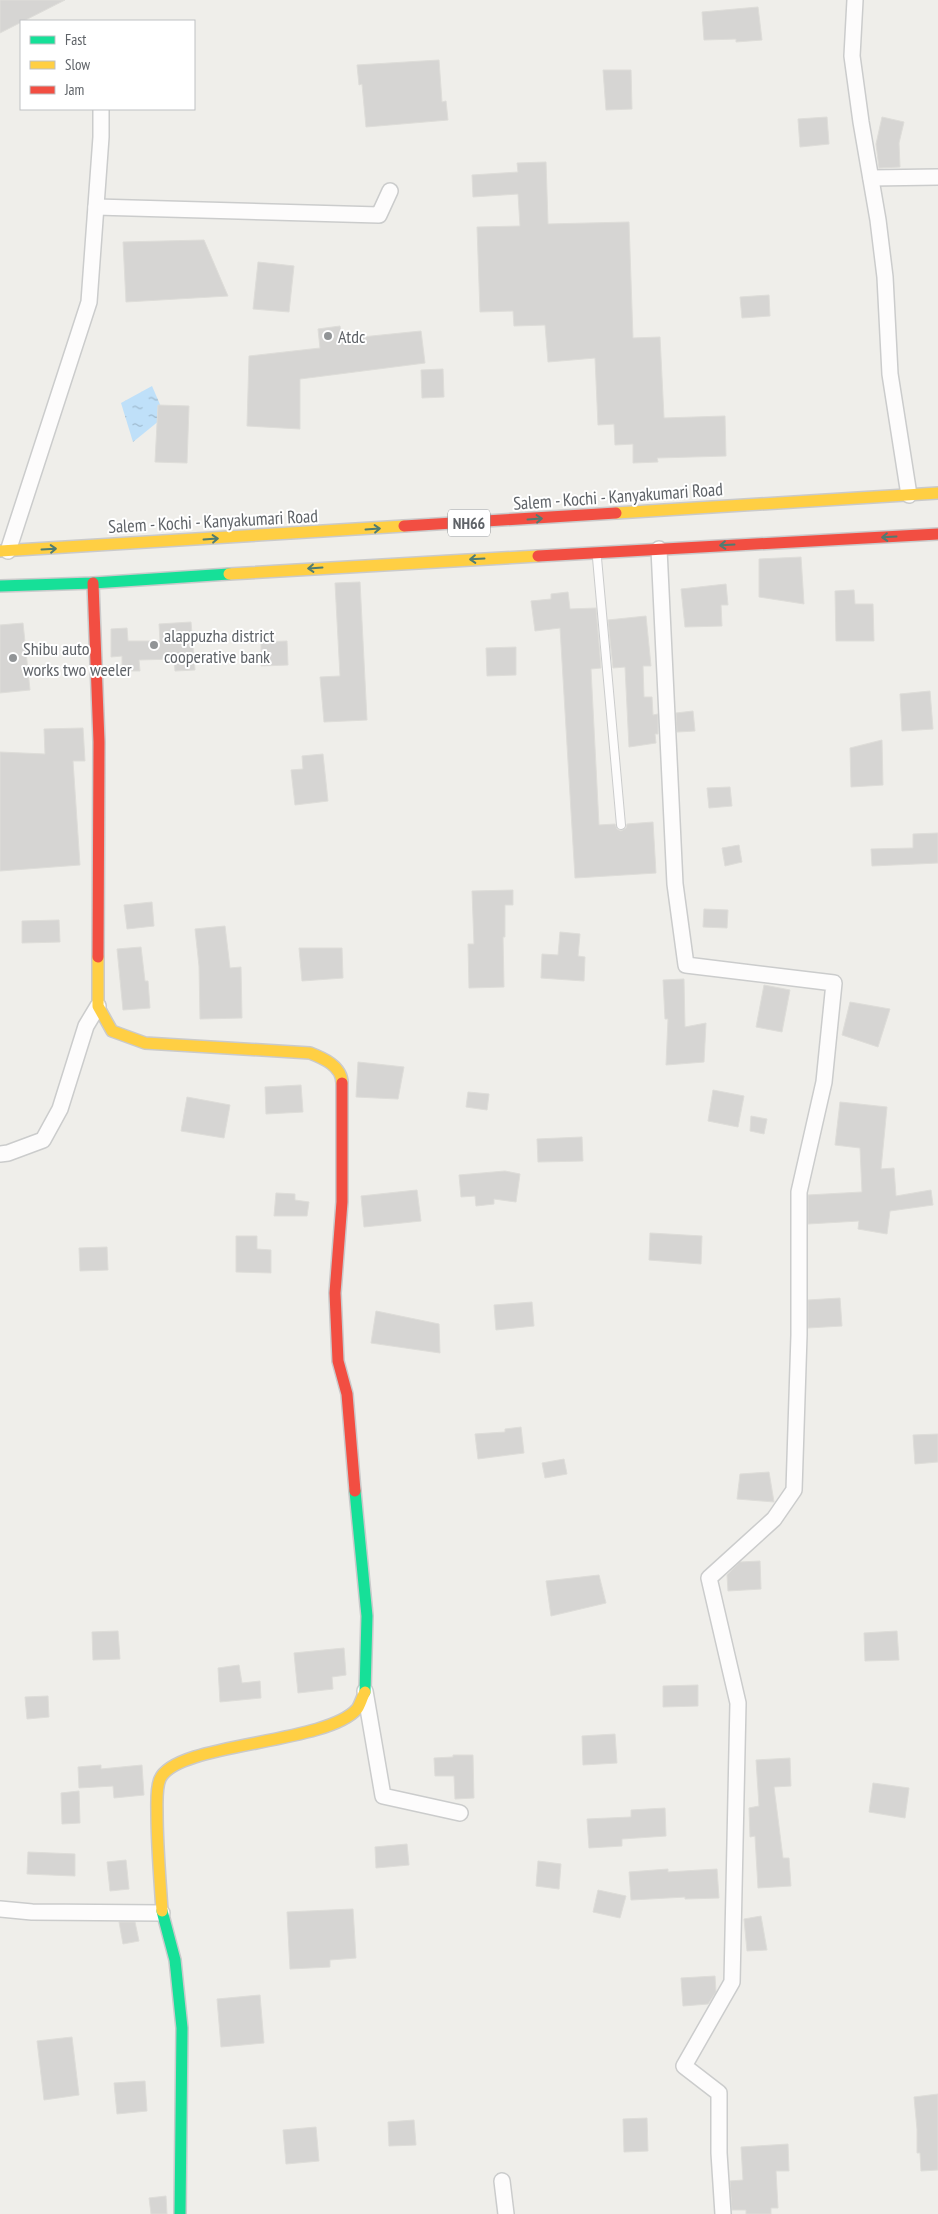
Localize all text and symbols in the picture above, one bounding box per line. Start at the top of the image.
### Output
legend [20,20,195,110]
text: Fast [65,30,86,49]
text: Slow [65,55,90,74]
text: Jam [64,80,84,99]
place label: Atdc [338,325,366,348]
marker: Atdc [322,330,334,342]
street label: Salem - Kochi - Kanyakumari Road [512,477,724,515]
street label: Salem - Kochi - Kanyakumari Road [108,504,318,538]
road number: NH66 [448,509,490,536]
one-way arrow [527,514,543,523]
one-way arrow [365,525,381,534]
one-way arrow [882,532,898,541]
one-way arrow [203,535,219,544]
one-way arrow [719,541,735,550]
one-way arrow [40,544,56,553]
one-way arrow [470,554,486,563]
one-way arrow [307,563,323,573]
place label: alappuzha district cooperative bank [164,624,274,668]
place label: Shibu auto works two weeler [23,637,132,681]
marker: alappuzha district cooperative bank [148,639,160,651]
marker: Shibu auto works two weeler [7,652,19,664]

